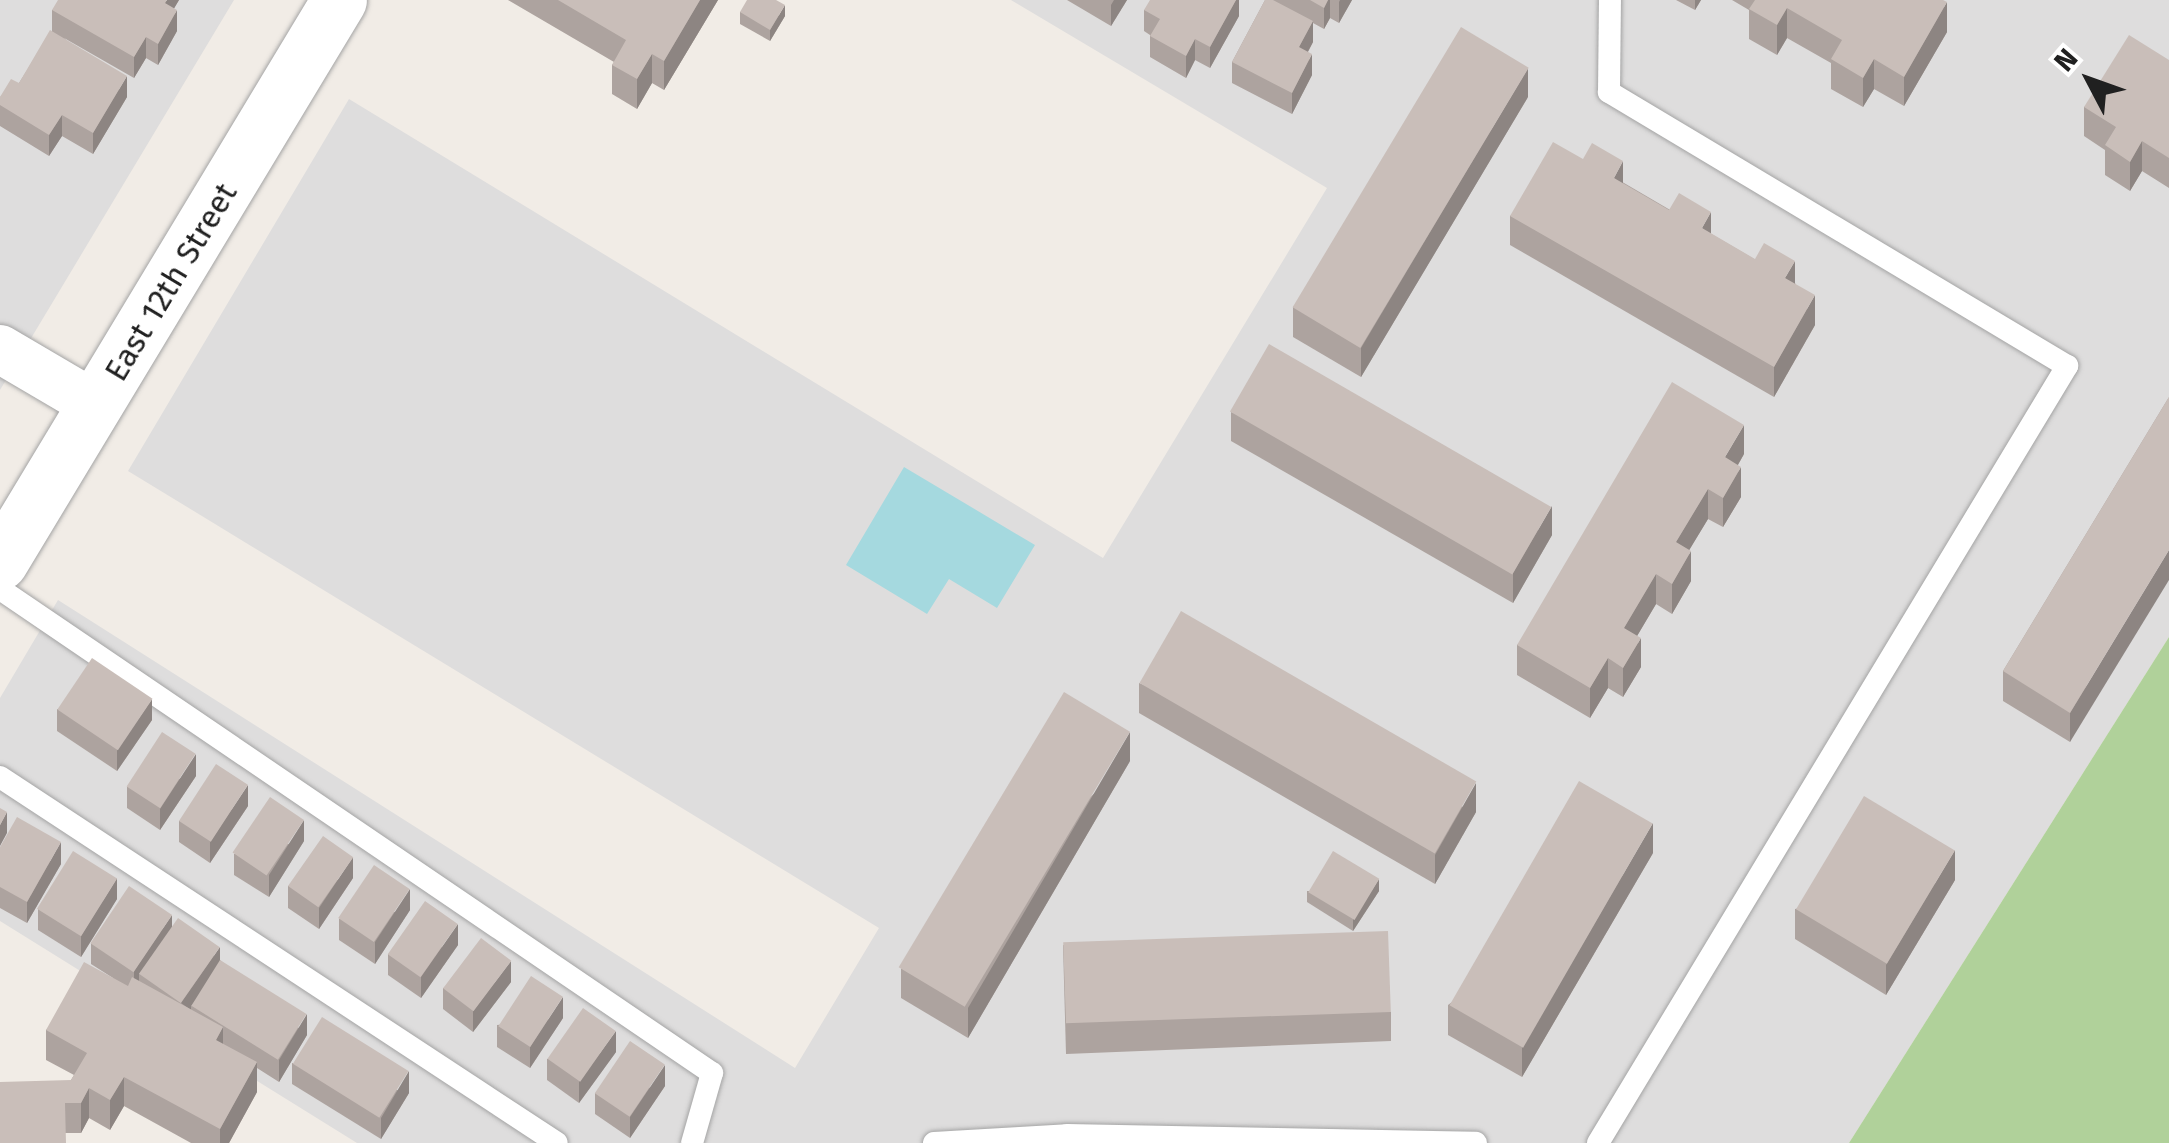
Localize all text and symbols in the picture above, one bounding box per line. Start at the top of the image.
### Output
north arrow [2039,30,2139,130]
text: N [2047,42,2085,78]
street label: East 12th Street [97,176,245,388]

